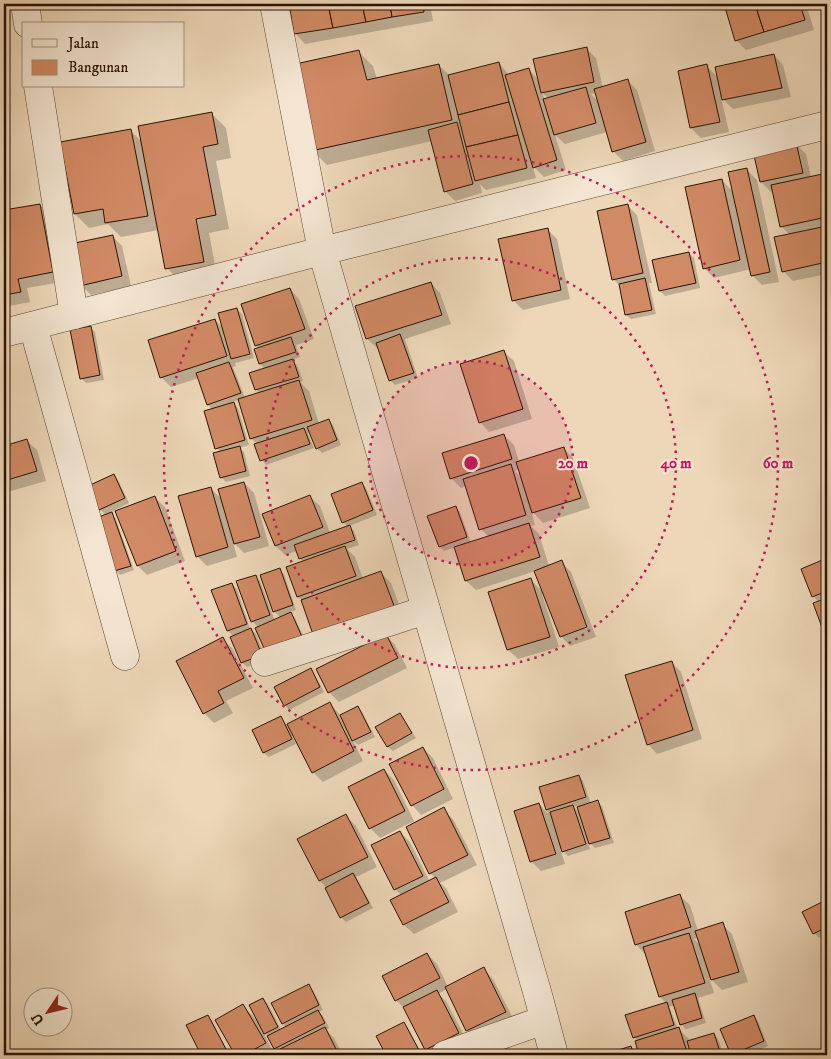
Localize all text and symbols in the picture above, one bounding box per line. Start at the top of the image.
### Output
legend [22,22,185,88]
text: Jalan [66,34,99,53]
text: Bangunan [68,58,128,77]
centre of rings [462,454,480,472]
text: 20 m [558,454,589,473]
text: 40 m [659,454,692,473]
text: 60 m [763,454,794,473]
north arrow [22,986,72,1036]
text: U [28,1009,49,1028]

